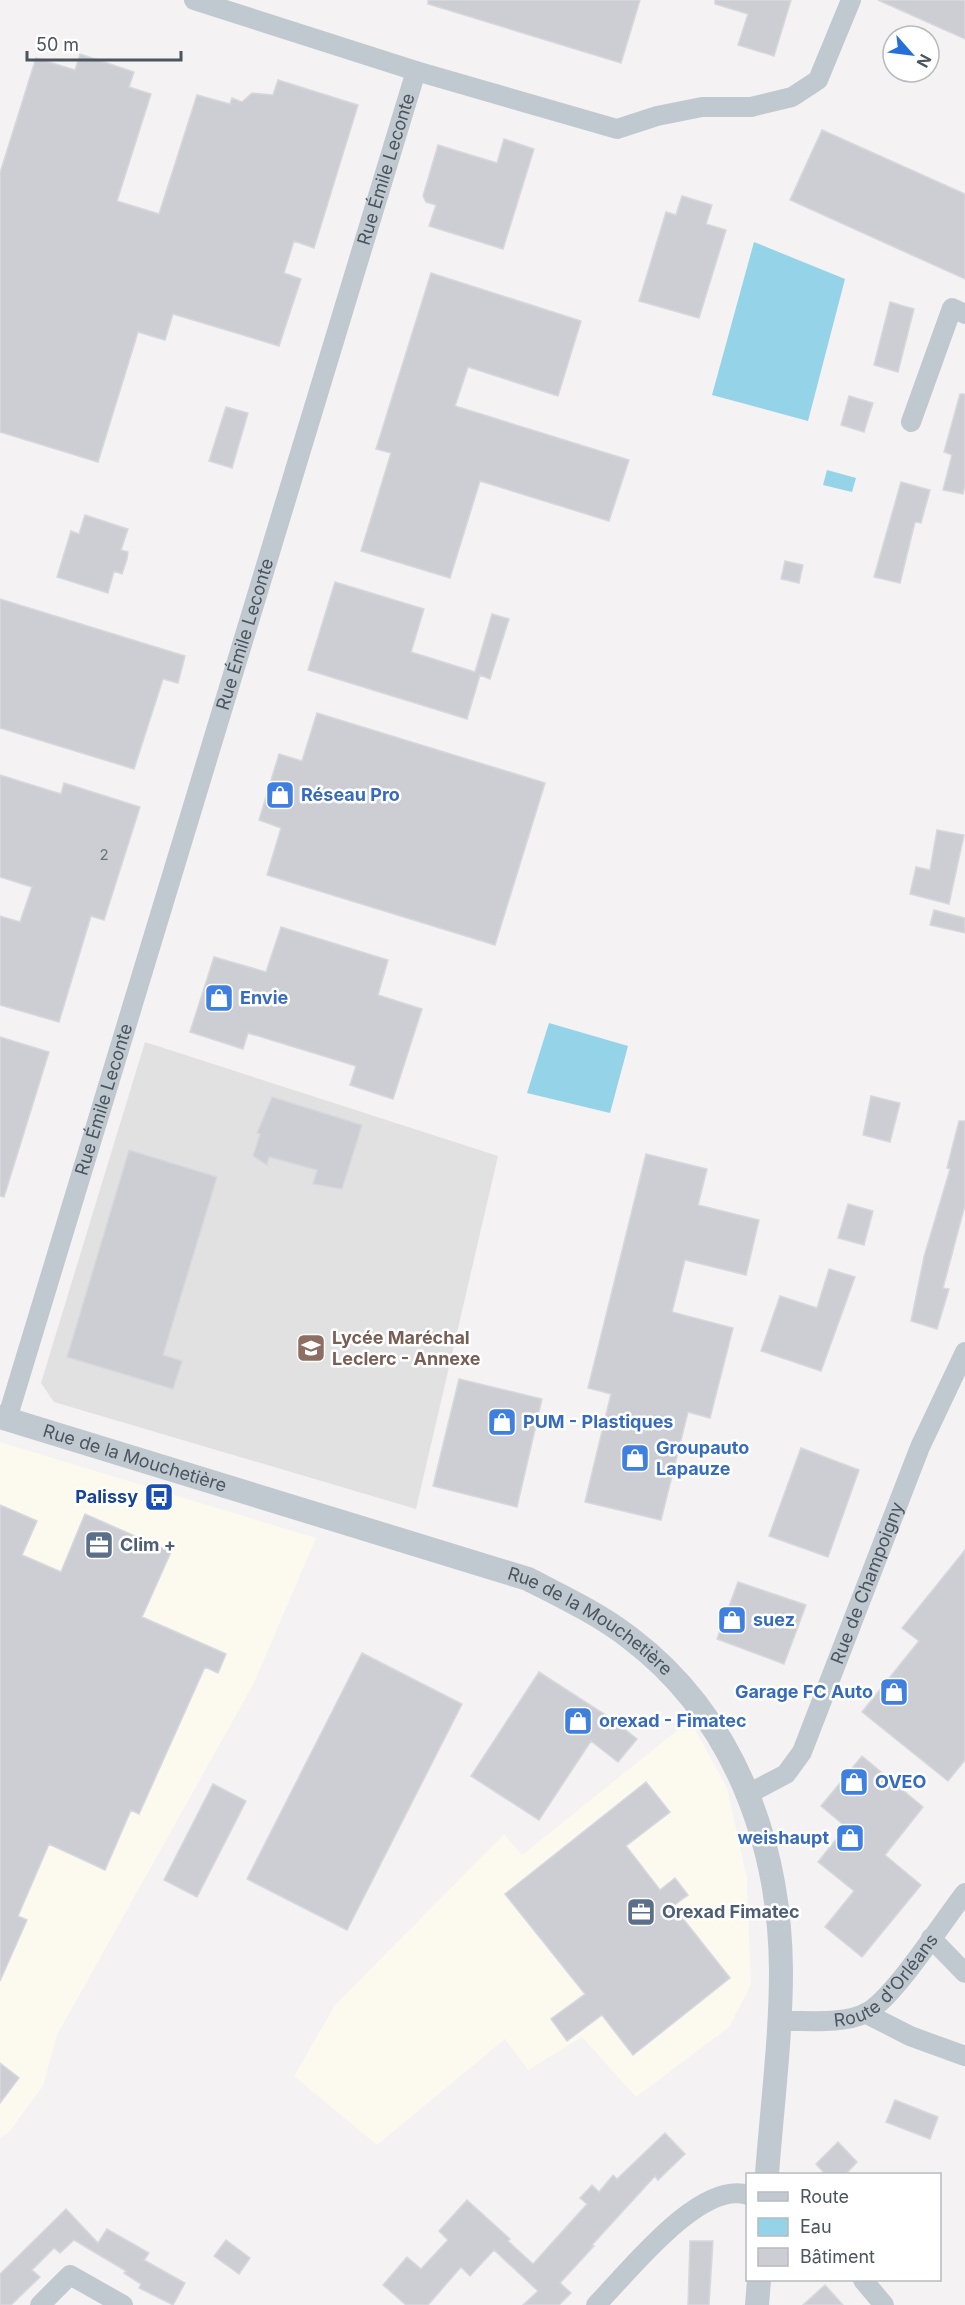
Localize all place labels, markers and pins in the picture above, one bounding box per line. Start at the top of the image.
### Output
shop icon: Réseau Pro [264,779,296,811]
place label: Réseau Pro [301,784,400,805]
shop icon: Envie [203,982,235,1014]
place label: Envie [240,987,289,1008]
place label: Lycée Maréchal Leclerc - Annexe [332,1327,481,1369]
school or university icon: Lycée Maréchal Leclerc - Annexe [295,1332,327,1364]
shop icon: PUM - Plastiques [486,1406,518,1438]
place label: PUM - Plastiques [523,1411,673,1432]
place label: Groupauto Lapauze [656,1437,749,1479]
shop icon: Groupauto Lapauze [619,1442,651,1474]
bus stop icon: Palissy [143,1481,175,1513]
place label: Palissy [75,1486,138,1507]
office icon: Clim + [83,1529,115,1561]
place label: Clim + [120,1534,176,1555]
shop icon: suez [716,1604,748,1636]
place label: suez [753,1609,795,1630]
shop icon: Garage FC Auto [878,1676,910,1708]
place label: Garage FC Auto [735,1681,873,1702]
shop icon: orexad - Fimatec [562,1705,594,1737]
place label: orexad - Fimatec [599,1710,747,1731]
shop icon: OVEO [838,1766,870,1798]
place label: OVEO [875,1771,927,1792]
shop icon: weishaupt [834,1822,866,1854]
place label: weishaupt [737,1827,829,1848]
office icon: Orexad Fimatec [625,1896,657,1928]
place label: Orexad Fimatec [662,1901,800,1922]

